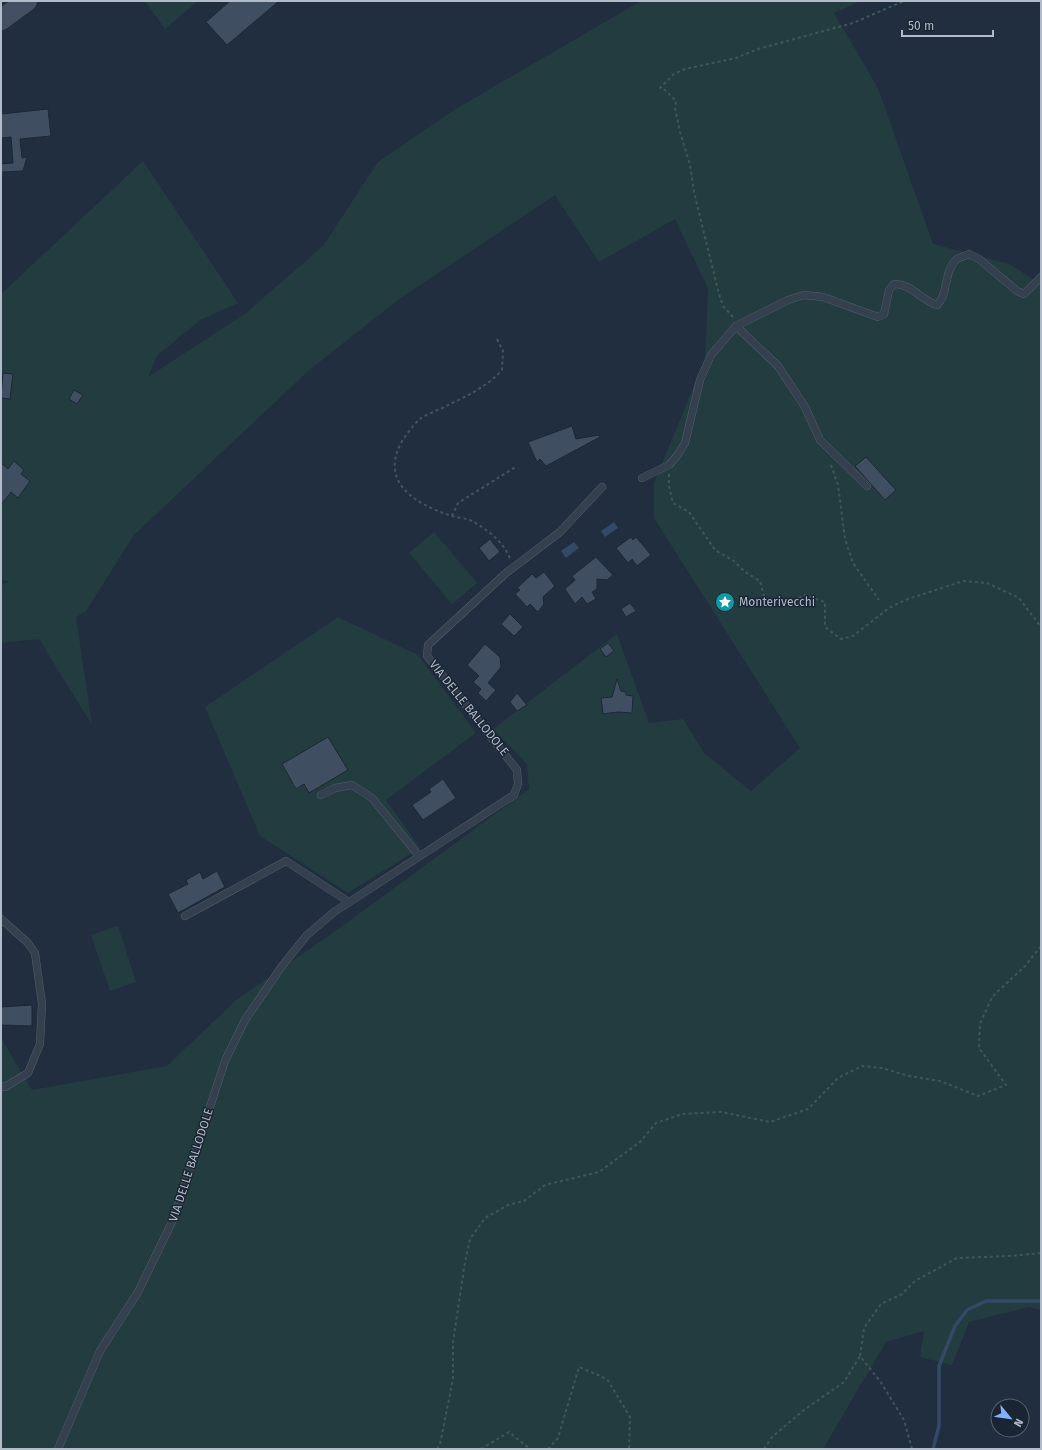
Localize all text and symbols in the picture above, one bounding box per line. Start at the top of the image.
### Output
scale bar [902,12,993,38]
text: 50 m [908,19,934,33]
place icon: Monterivecchi [714,591,736,613]
place label: Monterivecchi [739,595,815,609]
street label: VIA DELLE BALLODOLE [426,658,512,758]
street label: VIA DELLE BALLODOLE [166,1107,216,1223]
north arrow [990,1398,1030,1438]
text: N [1011,1416,1026,1429]

